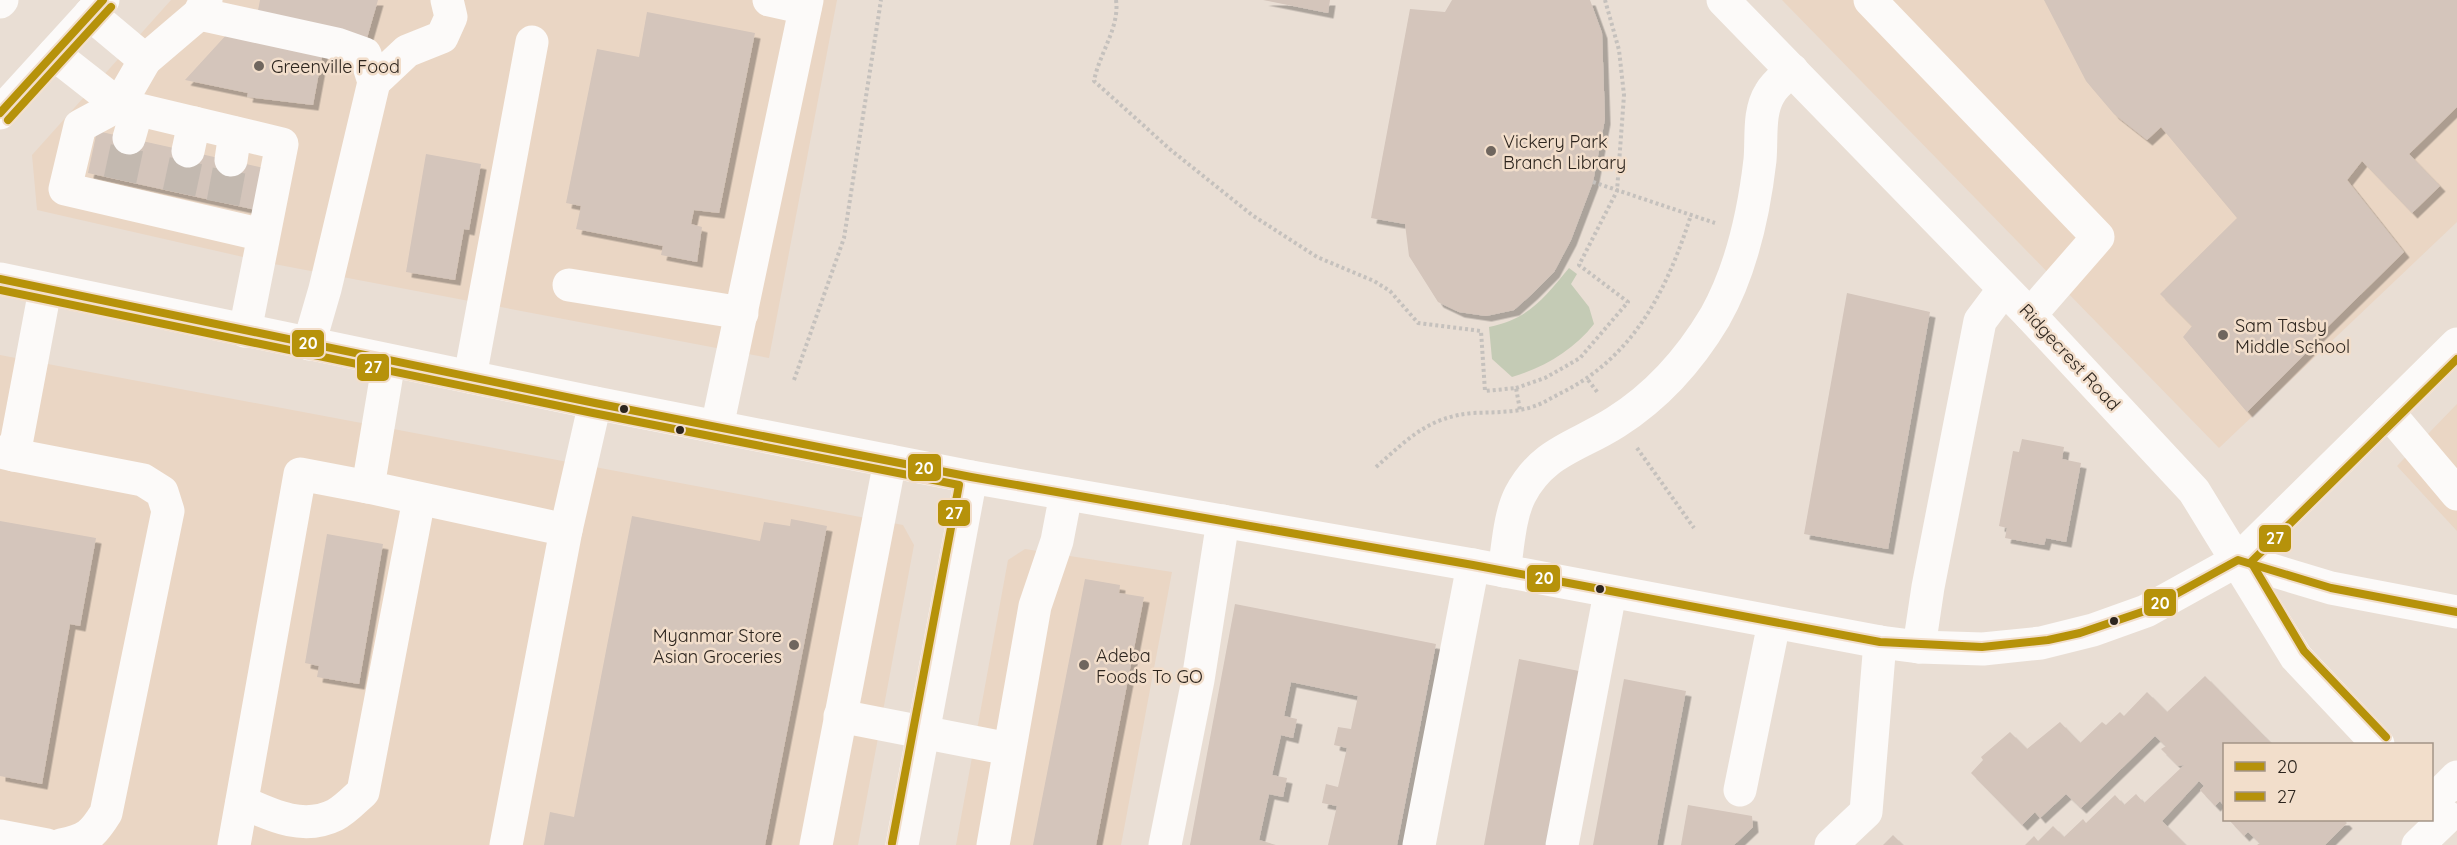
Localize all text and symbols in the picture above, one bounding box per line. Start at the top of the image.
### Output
place label: Greenville Food [271,55,400,78]
marker: Greenville Food [252,59,266,73]
place label: Vickery Park Branch Library [1503,130,1626,174]
marker: Vickery Park Branch Library [1484,144,1498,158]
street label: Ridgecrest Road [2015,299,2125,415]
place label: Sam Tasby Middle School [2235,314,2350,358]
marker: Sam Tasby Middle School [2216,328,2230,342]
line badge: 20 [291,329,325,358]
text: 20 [299,333,318,353]
line badge: 27 [356,353,390,382]
text: 27 [364,357,382,377]
unlabelled marker [618,403,630,415]
unlabelled marker [674,424,686,436]
line badge: 20 [907,453,942,482]
text: 20 [915,458,934,478]
line badge: 27 [937,499,971,527]
text: 27 [945,503,963,523]
line badge: 27 [2258,524,2292,553]
text: 27 [2266,528,2284,548]
line badge: 20 [1526,564,1561,593]
text: 20 [1535,568,1554,588]
unlabelled marker [1594,583,1606,595]
line badge: 20 [2143,588,2177,617]
text: 20 [2151,593,2170,613]
unlabelled marker [2108,615,2120,627]
place label: Myanmar Store Asian Groceries [653,624,782,668]
marker: Myanmar Store Asian Groceries [787,638,801,652]
place label: Adeba Foods To GO [1096,644,1203,688]
marker: Adeba Foods To GO [1077,658,1091,672]
legend [2223,743,2433,821]
text: 20 [2277,755,2298,778]
text: 27 [2277,785,2296,808]

